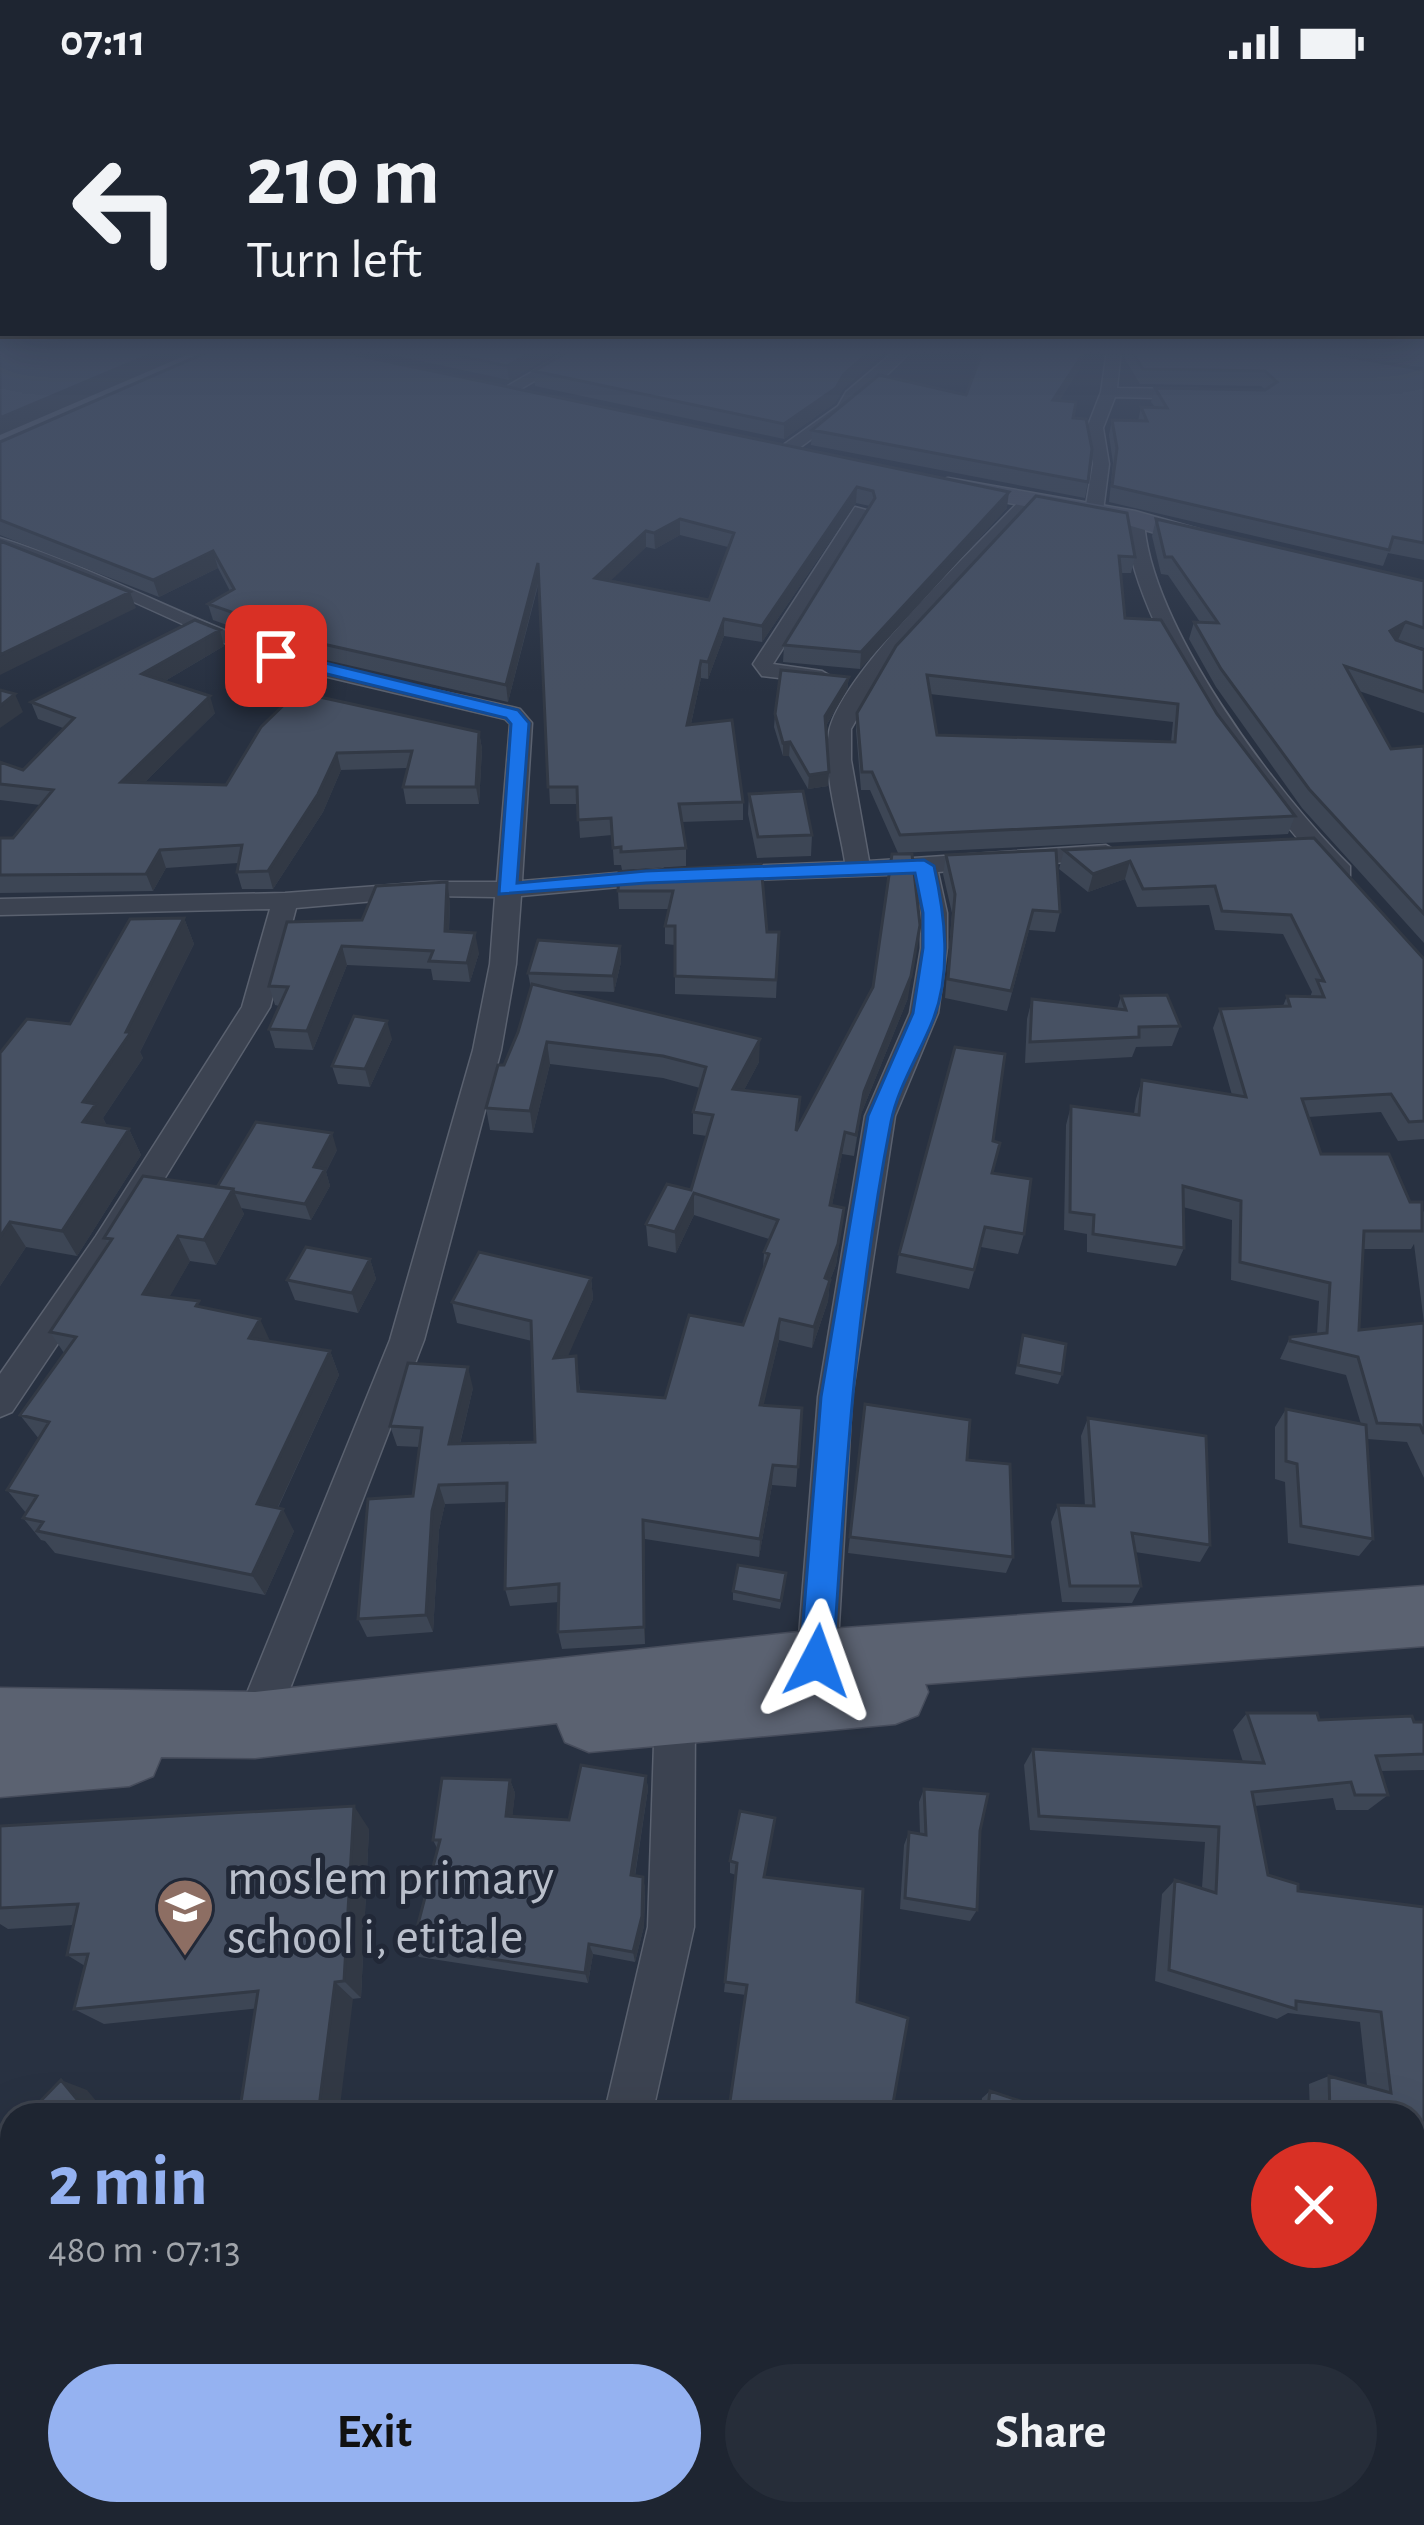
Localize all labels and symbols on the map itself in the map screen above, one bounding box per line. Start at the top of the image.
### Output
pin [225,605,327,707]
position arrow [754,1598,880,1724]
place label: moslem primary school i, etitale [227,1853,554,1963]
school or university icon: moslem primary school i, etitale [154,1876,216,1958]

